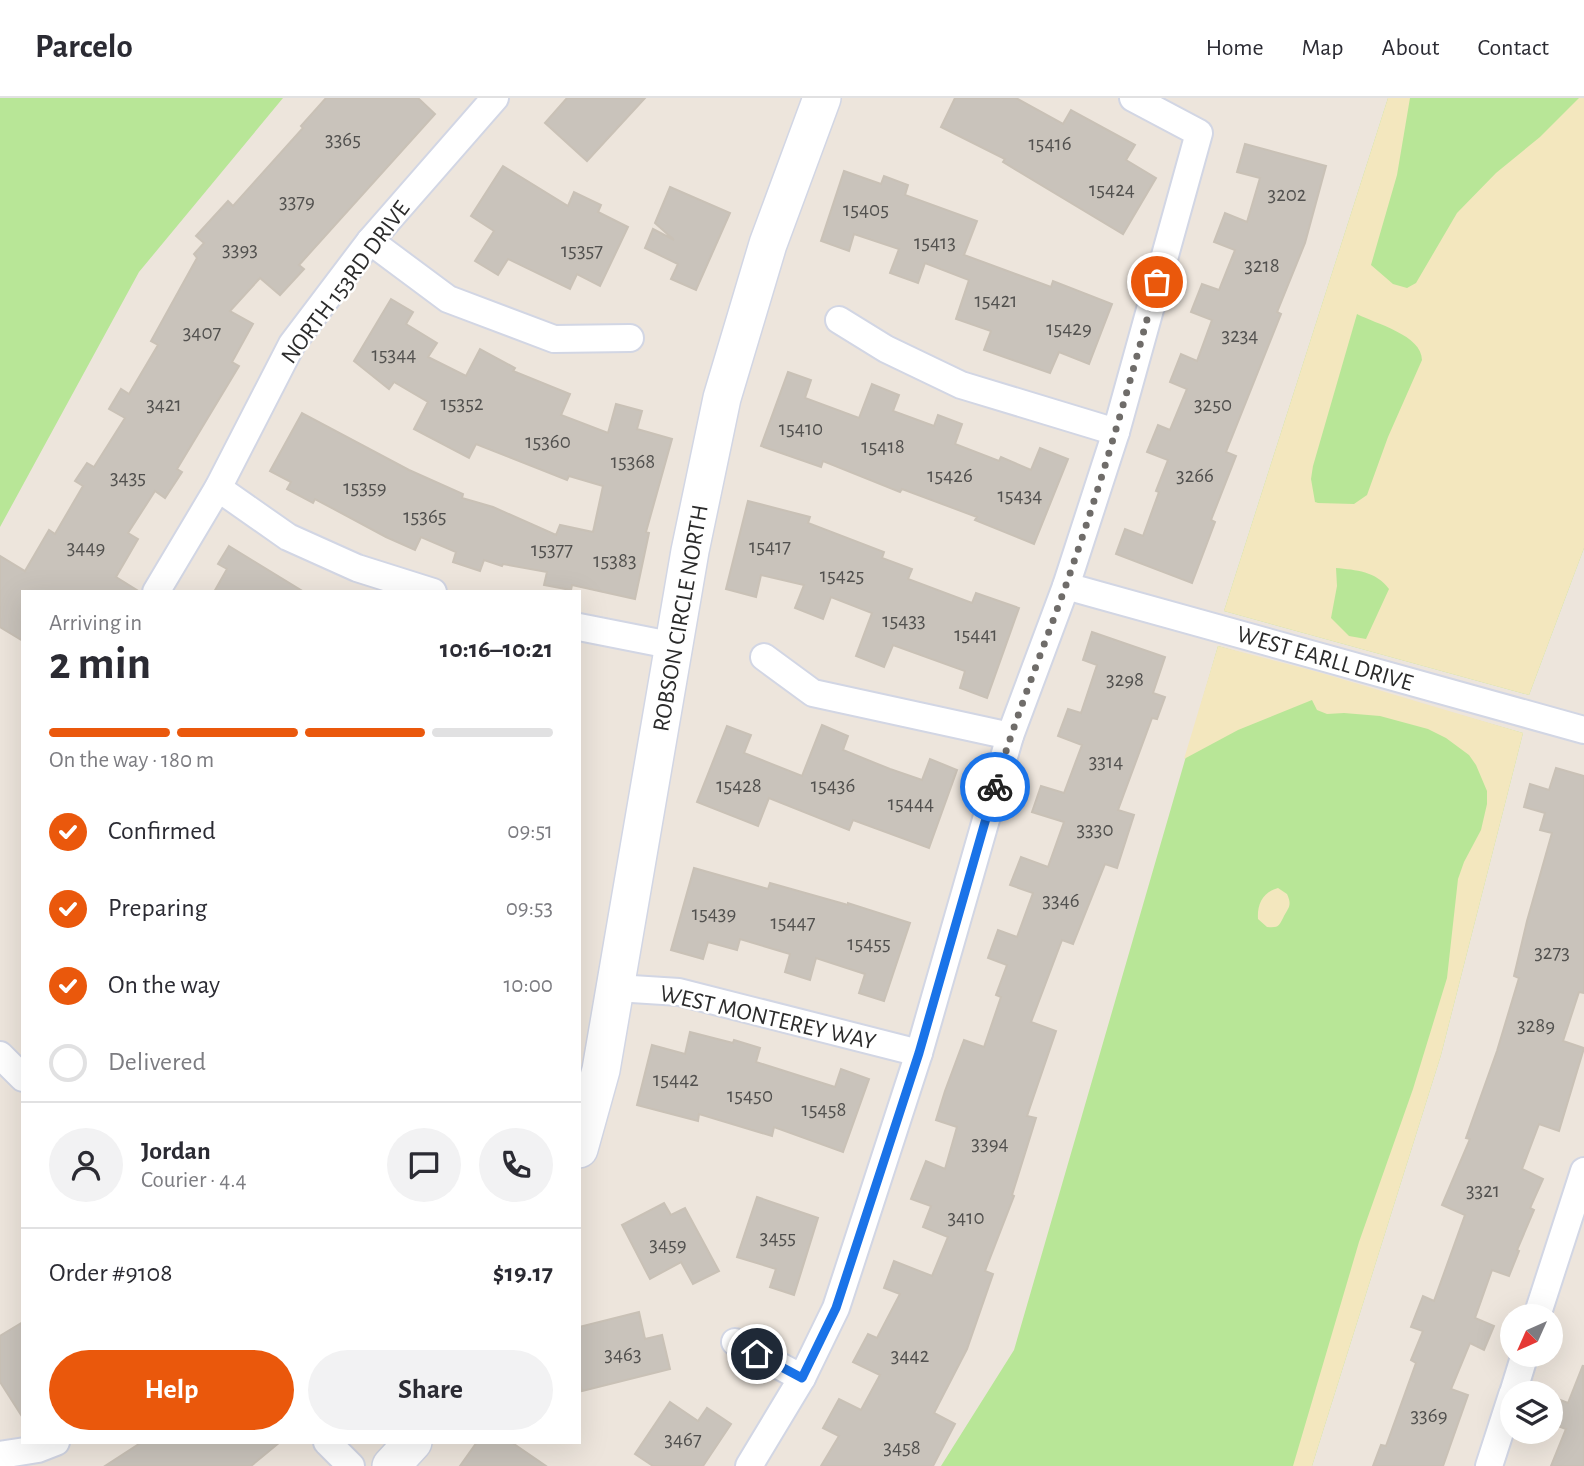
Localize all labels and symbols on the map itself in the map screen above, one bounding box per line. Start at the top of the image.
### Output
house number: 3365 [325,129,361,150]
house number: 15416 [1028,133,1072,154]
house number: 15424 [1089,179,1135,200]
house number: 3202 [1268,184,1306,205]
house number: 3379 [279,191,315,212]
street label: NORTH 153RD DRIVE [277,196,415,368]
house number: 15405 [843,199,889,220]
house number: 15413 [914,232,956,253]
house number: 3393 [222,239,258,260]
house number: 15357 [561,240,603,261]
pin [1127,252,1187,312]
house number: 3218 [1244,255,1280,276]
house number: 15421 [975,290,1017,311]
house number: 15429 [1046,318,1092,339]
house number: 3407 [183,322,222,343]
house number: 3234 [1222,325,1258,346]
house number: 15344 [372,344,416,365]
house number: 15352 [441,393,484,414]
house number: 3421 [146,394,182,415]
house number: 3250 [1194,394,1232,415]
house number: 15410 [779,418,823,439]
house number: 15360 [525,431,571,452]
house number: 15418 [861,436,905,457]
house number: 15368 [611,451,655,472]
house number: 15426 [927,465,973,486]
house number: 3266 [1176,465,1214,486]
house number: 3435 [110,467,146,488]
house number: 15359 [343,477,387,498]
house number: 15434 [998,485,1042,506]
street label: ROBSON CIRCLE NORTH [649,503,713,733]
house number: 15365 [403,506,447,527]
house number: 15417 [749,536,791,557]
house number: 3449 [67,537,105,558]
house number: 15377 [531,539,573,560]
house number: 15383 [593,550,637,571]
house number: 15425 [820,565,864,586]
house number: 15433 [882,610,926,631]
street label: WEST EARLL DRIVE [1234,622,1416,696]
house number: 15441 [954,624,998,645]
house number: 3298 [1106,669,1144,690]
house number: 3314 [1089,751,1123,772]
courier [960,752,1030,822]
house number: 15428 [716,775,762,796]
house number: 15436 [811,775,855,796]
house number: 15444 [888,793,934,814]
house number: 3330 [1076,819,1114,840]
house number: 3346 [1042,890,1080,911]
house number: 15439 [692,903,736,924]
house number: 15447 [771,912,816,933]
house number: 15455 [847,933,891,954]
house number: 3273 [1534,942,1570,963]
street label: WEST MONTEREY WAY [657,981,878,1055]
house number: 3289 [1517,1015,1555,1036]
house number: 15442 [653,1069,699,1090]
house number: 15450 [727,1085,773,1106]
house number: 15458 [802,1099,846,1120]
house number: 3394 [971,1133,1009,1154]
house number: 3321 [1466,1180,1500,1201]
house number: 3410 [947,1207,985,1228]
house number: 3455 [760,1227,796,1248]
house number: 3459 [649,1234,687,1255]
north arrow [1500,1304,1563,1367]
pin [727,1324,787,1384]
house number: 3463 [604,1344,642,1365]
house number: 3442 [891,1345,929,1366]
house number: 3369 [1410,1405,1448,1426]
house number: 3467 [664,1429,702,1450]
house number: 3458 [883,1437,921,1458]

